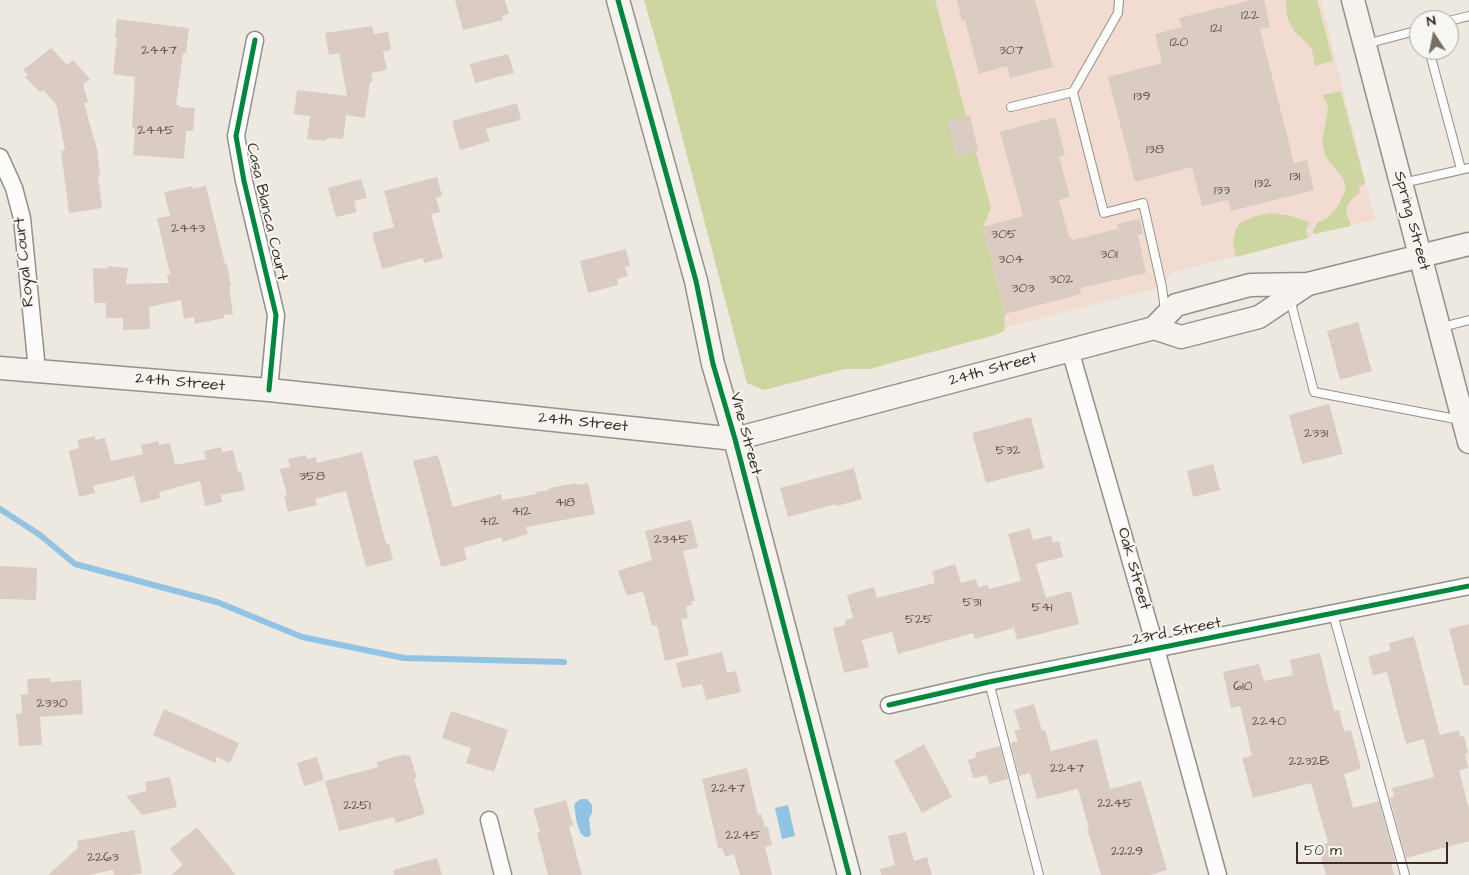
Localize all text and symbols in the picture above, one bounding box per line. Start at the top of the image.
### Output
house number: 122 [1241,8,1259,24]
north arrow [1409,10,1459,60]
text: N [1425,11,1438,32]
house number: 121 [1210,21,1222,37]
house number: 120 [1170,35,1188,51]
house number: 2447 [141,43,177,59]
house number: 307 [999,43,1023,59]
house number: 139 [1134,89,1150,105]
house number: 2445 [138,123,174,139]
street label: Casa Blanca Court [241,141,291,283]
house number: 138 [1146,142,1164,158]
house number: 131 [1290,169,1300,185]
street label: Spring Street [1388,169,1434,273]
house number: 132 [1255,176,1271,192]
house number: 133 [1214,183,1230,199]
street label: Royal Court [11,216,39,308]
house number: 2443 [171,221,205,237]
house number: 305 [991,227,1017,243]
house number: 301 [1100,247,1118,263]
house number: 304 [998,252,1024,268]
house number: 302 [1049,272,1073,288]
house number: 303 [1011,281,1035,297]
street label: 24th Street [947,349,1039,391]
street label: 24th Street [134,370,226,396]
street label: Vine Street [725,391,765,477]
street label: 24th Street [537,409,629,437]
house number: 2331 [1304,426,1328,442]
house number: 532 [995,443,1021,459]
house number: 358 [299,469,325,485]
house number: 418 [555,495,575,511]
house number: 412 [511,504,531,520]
house number: 412 [479,514,499,530]
street label: Oak Street [1112,526,1154,612]
house number: 2345 [654,532,688,548]
house number: 531 [963,595,981,611]
house number: 541 [1031,600,1053,616]
house number: 525 [905,612,933,628]
street label: 23rd Street [1131,614,1223,650]
house number: 610 [1233,679,1253,695]
house number: 2330 [36,696,68,712]
house number: 2240 [1252,714,1286,730]
house number: 2232B [1288,754,1330,770]
house number: 2247 [1050,761,1084,777]
house number: 2247 [711,781,745,797]
house number: 2245 [1097,796,1133,812]
house number: 2251 [343,798,371,814]
house number: 2245 [725,828,761,844]
scale bar [1299,832,1452,864]
text: 50 m [1304,840,1342,861]
house number: 2229 [1111,844,1143,860]
house number: 2263 [87,850,119,866]

